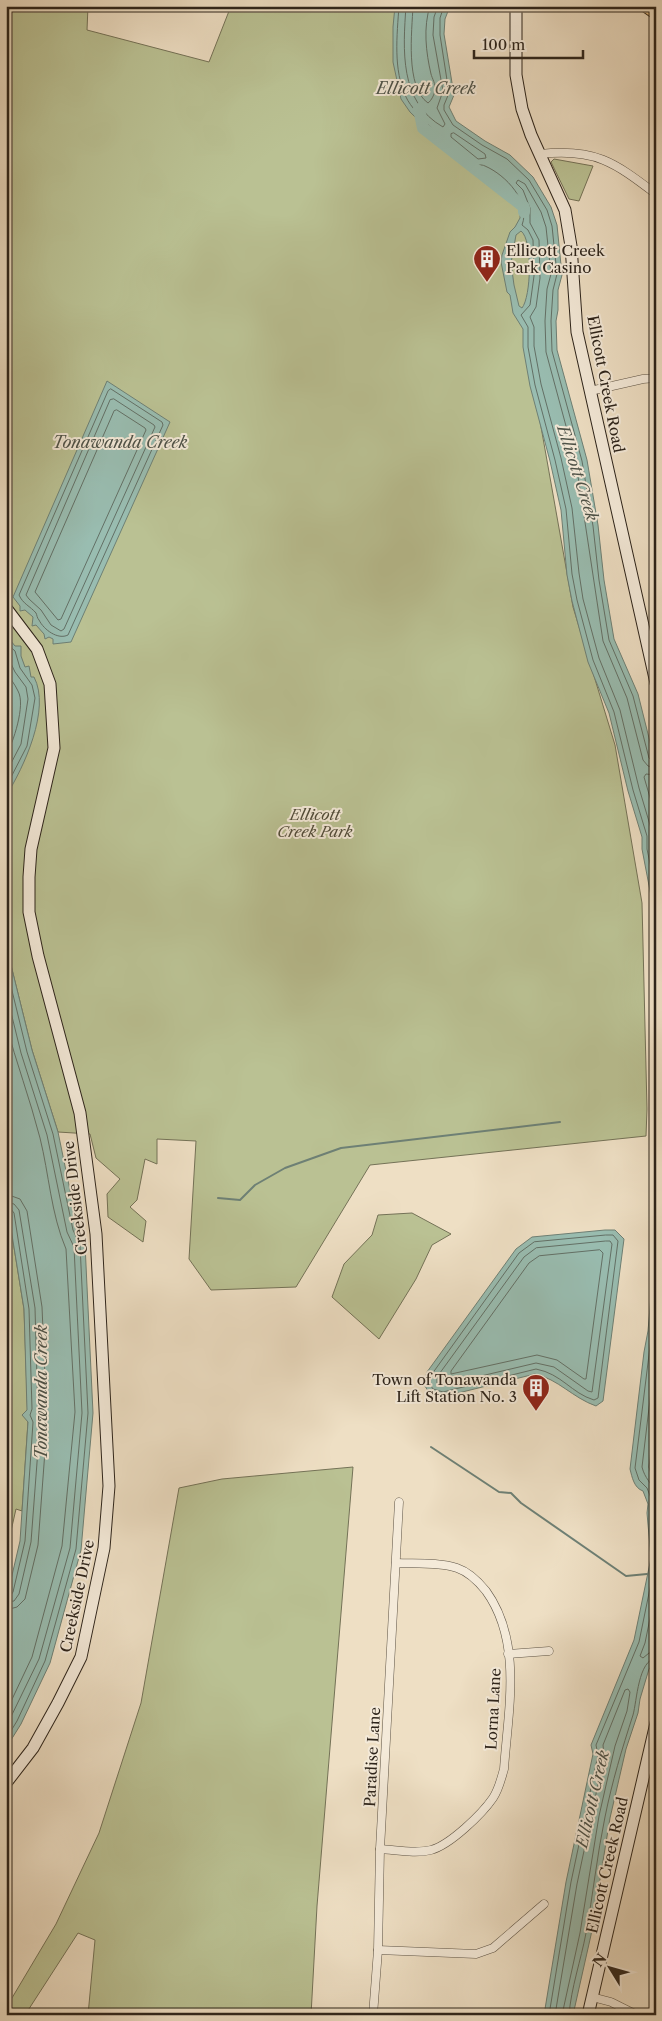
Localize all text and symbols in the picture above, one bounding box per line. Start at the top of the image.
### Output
scale bar [474,28,583,60]
text: 100 m [482,35,525,54]
water label: Ellicott Creek [374,78,476,98]
place label: Ellicott Creek Park Casino [506,241,606,277]
building icon: Ellicott Creek Park Casino [472,244,502,283]
street label: Ellicott Creek Road [583,314,629,454]
water label: Ellicott Creek [552,421,603,524]
water label: Tonawanda Creek [53,432,188,452]
park label: Ellicott Creek Park [277,805,353,841]
street label: Creekside Drive [59,1140,91,1256]
water label: Tonawanda Creek [31,1324,51,1459]
place label: Town of Tonawanda Lift Station No. 3 [372,1370,517,1406]
building icon: Town of Tonawanda Lift Station No. 3 [521,1373,551,1412]
street label: Creekside Drive [56,1538,98,1654]
street label: Lorna Lane [481,1668,505,1750]
street label: Paradise Lane [360,1707,384,1807]
water label: Ellicott Creek [571,1748,613,1852]
street label: Ellicott Creek Road [582,1795,632,1935]
north arrow [584,1944,634,1994]
text: N [589,1950,610,1970]

